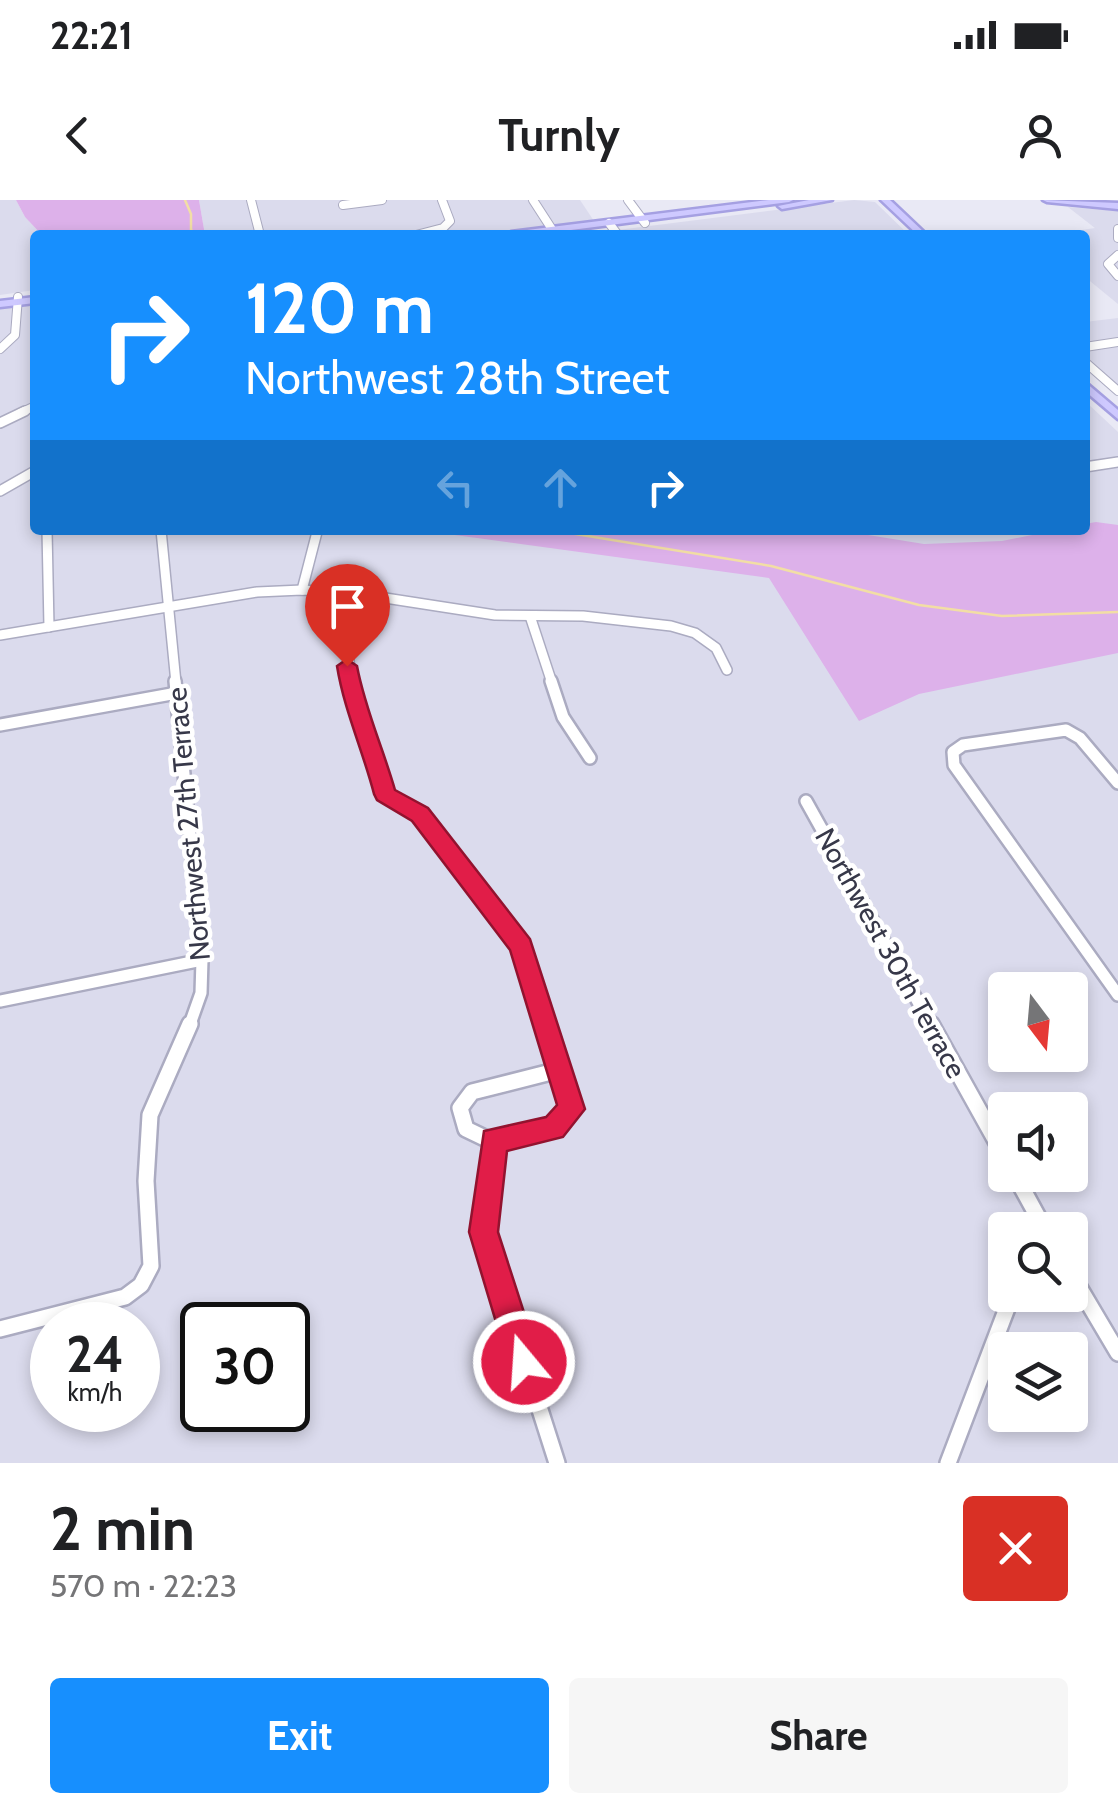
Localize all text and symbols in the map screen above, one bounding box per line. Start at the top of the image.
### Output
text: 22:21 [50,12,133,59]
icon: back [50,108,105,163]
text: Turnly [498,108,620,162]
icon: person [1013,108,1068,163]
text: 120 m [245,265,434,351]
icon: right [80,270,210,400]
text: Northwest 28th Street [245,351,670,405]
icon: left [428,460,483,515]
icon: ahead [533,460,588,515]
icon: right [638,460,693,515]
pin [305,564,390,667]
icon: arrive [320,579,375,634]
street label: Northwest 27th Terrace [159,686,217,962]
street label: Northwest 30th Terrace [808,822,974,1084]
north arrow [988,972,1088,1072]
map controls [988,972,1088,1432]
button: sound [988,1092,1088,1192]
button: search [988,1212,1088,1312]
speed limit sign: 30 [180,1302,310,1432]
position arrow [472,1310,576,1414]
text: 24 [66,1324,124,1385]
button: layers [988,1332,1088,1432]
text: km/h [68,1377,122,1407]
text: 2 min [50,1492,195,1565]
button: close [963,1496,1068,1601]
text: 570 m · 22:23 [50,1566,237,1605]
button: Exit [50,1678,549,1793]
button: Share [569,1678,1068,1793]

